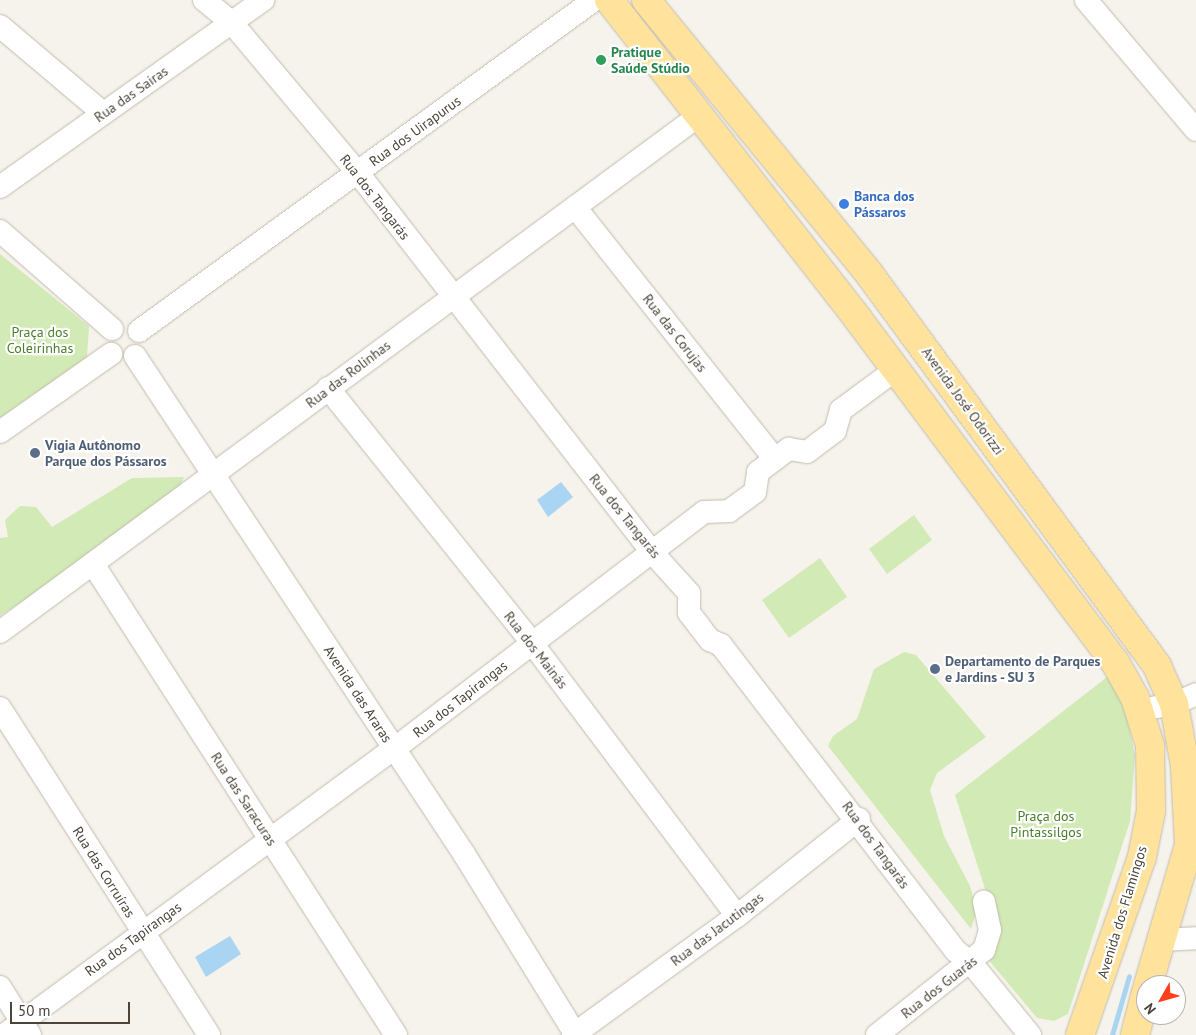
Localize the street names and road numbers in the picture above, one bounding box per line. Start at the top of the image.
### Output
street label: Rua das Sairas [91,62,171,126]
street label: Rua dos Uirapurus [366,92,464,170]
street label: Rua dos Tangarás [336,151,414,243]
street label: Rua das Corujas [639,291,711,375]
street label: Rua das Rolinhas [302,337,394,411]
street label: Avenida José Odorizzi [918,344,1008,458]
street label: Rua dos Tangarás [586,470,664,562]
street label: Rua dos Mainás [501,608,571,692]
street label: Avenida das Araras [320,642,396,746]
street label: Rua dos Tapirangas [409,657,511,741]
street label: Rua das Saracuras [208,749,280,849]
street label: Rua dos Tangarás [839,798,913,892]
street label: Rua das Corruíras [69,823,139,921]
street label: Avenida dos Flamingos [1094,844,1150,980]
street label: Rua das Jacutingas [667,889,767,969]
street label: Rua dos Tapirangas [81,898,185,980]
street label: Rua dos Guarás [898,952,980,1022]

